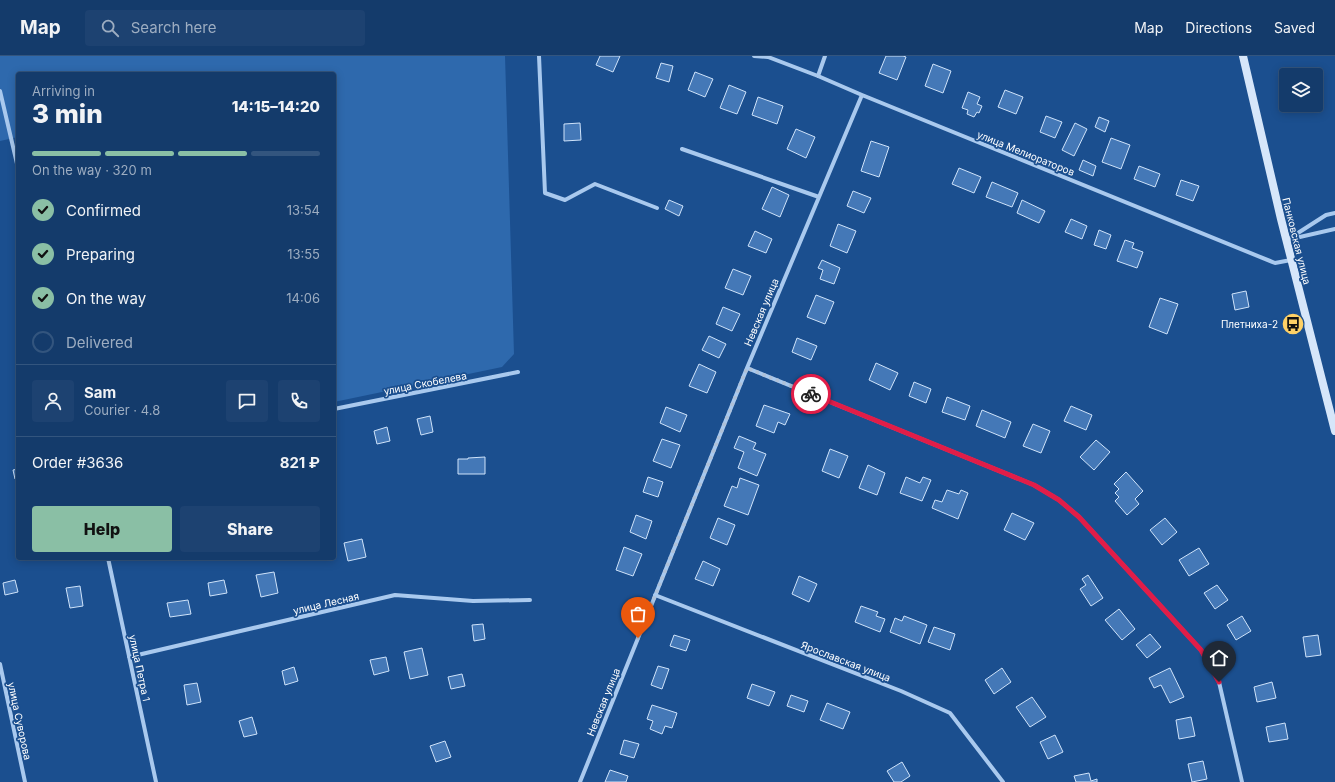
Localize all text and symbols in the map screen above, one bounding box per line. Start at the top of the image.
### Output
search box [85,10,365,46]
text: Map [20,16,61,39]
icon: search [99,17,121,39]
text: Search here [131,18,216,37]
text: Map [1134,19,1163,36]
text: Directions [1185,19,1252,36]
text: Saved [1274,19,1315,36]
map controls [1279,68,1323,112]
button: layers [1279,68,1323,112]
text: Arriving in [32,83,95,99]
text: 14:15–14:20 [232,97,320,116]
text: 3 min [32,98,103,129]
street label: улица Мелиораторов [976,128,1077,178]
text: On the way · 320 m [32,162,152,178]
street label: Панковская улица [1280,196,1314,286]
icon: check [32,199,54,221]
text: Confirmed [66,201,141,220]
text: 13:54 [287,202,320,218]
icon: check [32,243,54,265]
text: Preparing [66,245,135,264]
text: 13:55 [287,246,320,262]
street label: Невская улица [741,276,781,348]
icon: check [32,287,54,309]
text: On the way [66,289,146,308]
text: 14:06 [286,290,320,306]
bus stop icon: Плетниха-2 [1280,311,1306,337]
place label: Плетниха-2 [1221,318,1278,330]
text: Delivered [66,333,133,352]
street label: улица Скобелева [382,369,468,397]
courier [791,374,831,414]
button: person [32,380,74,422]
button: chat [226,380,268,422]
button: phone [278,380,320,422]
text: Sam [84,383,116,402]
icon: bike [800,383,822,405]
text: Courier · 4.8 [84,402,160,418]
text: Order #3636 [32,453,123,472]
text: 821 ₽ [280,453,320,472]
button: Help [32,506,172,552]
button: Share [180,506,320,552]
street label: улица Лесная [292,590,360,616]
pin [621,597,655,638]
icon: bag [627,603,649,625]
street label: улица Петра 1 [127,633,153,703]
street label: Ярославская улица [800,638,892,684]
pin [1202,641,1236,682]
icon: home [1208,647,1230,669]
street label: Невская улица [584,666,622,738]
street label: улица Суворова [6,681,34,761]

